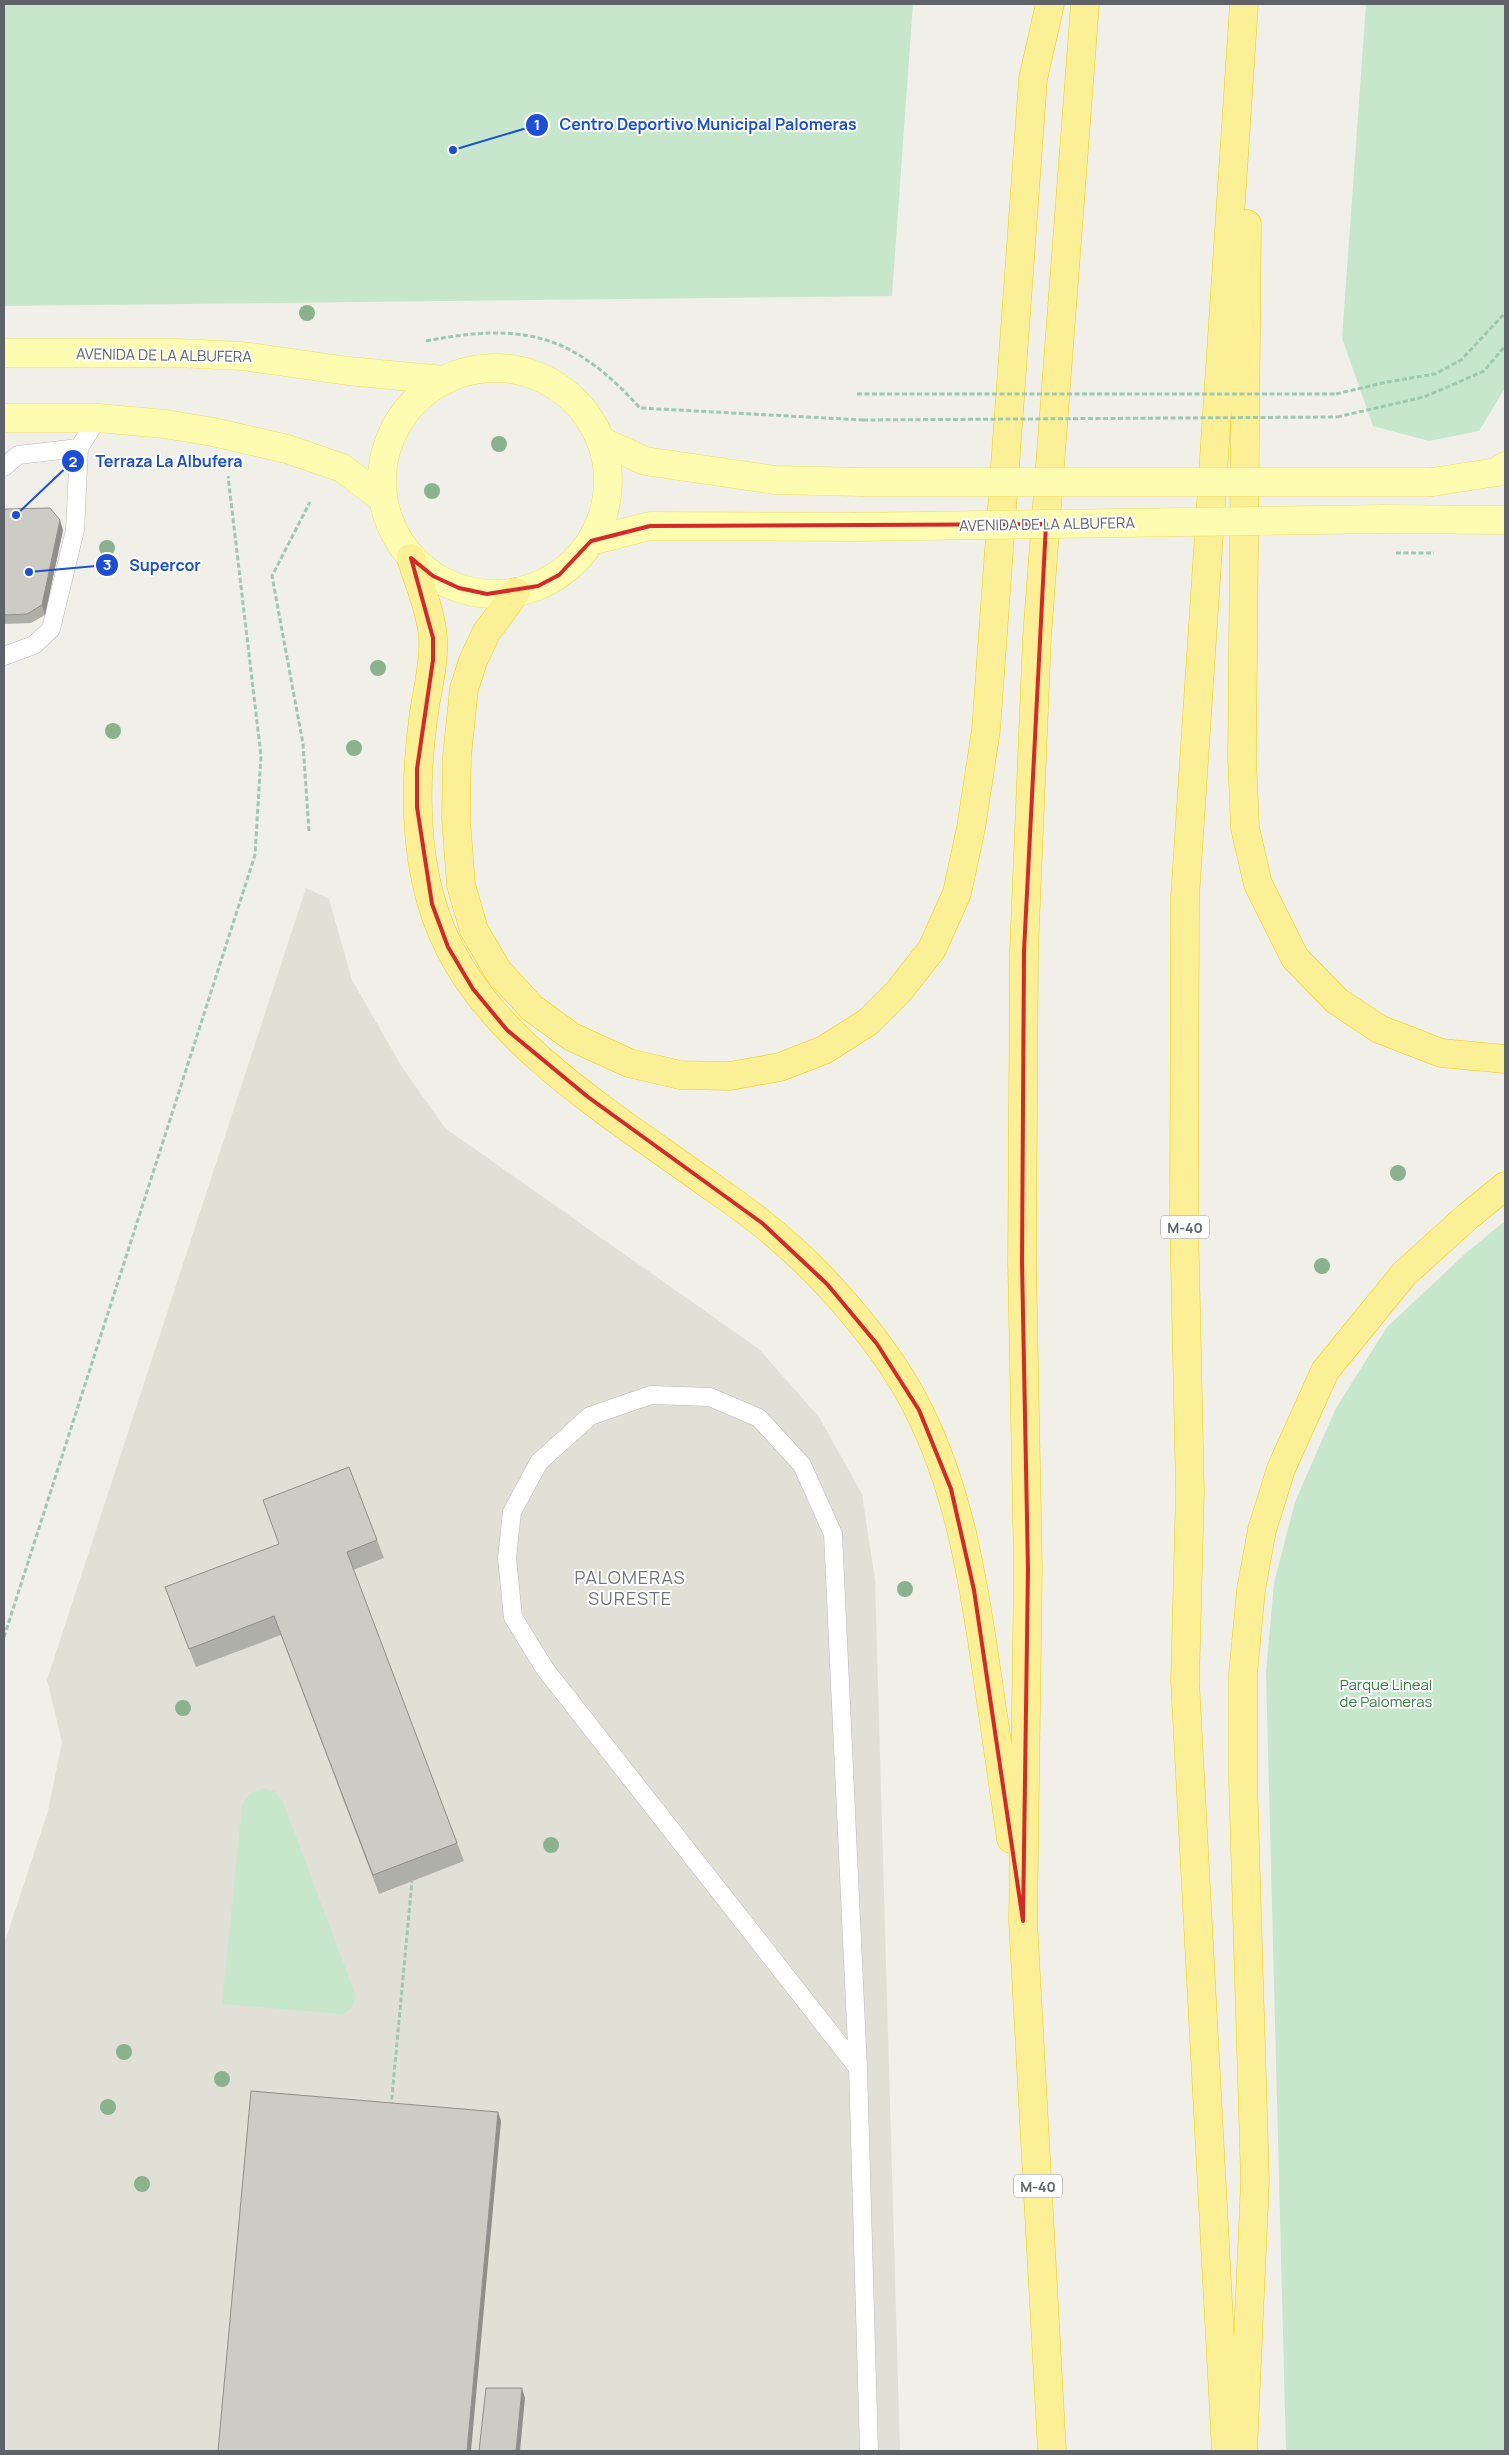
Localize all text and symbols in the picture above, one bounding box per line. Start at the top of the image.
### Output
callout: Centro Deportivo Municipal Palomeras [524,109,866,140]
text: Centro Deportivo Municipal Palomeras [559,113,857,135]
text: 1 [534,114,540,135]
street label: AVENIDA DE LA ALBUFERA [76,343,253,367]
callout: Terraza La Albufera [61,446,253,477]
text: Terraza La Albufera [95,450,243,472]
text: 2 [69,451,78,472]
street label: AVENIDA DE LA ALBUFERA [959,512,1136,536]
callout: Supercor [94,550,211,581]
text: 3 [103,554,111,575]
text: Supercor [129,554,201,576]
road number: M-40 [1161,1216,1209,1238]
district label: PALOMERAS SURESTE [574,1565,686,1610]
park label: Parque Lineal de Palomeras [1340,1674,1433,1712]
road number: M-40 [1014,2174,1062,2198]

